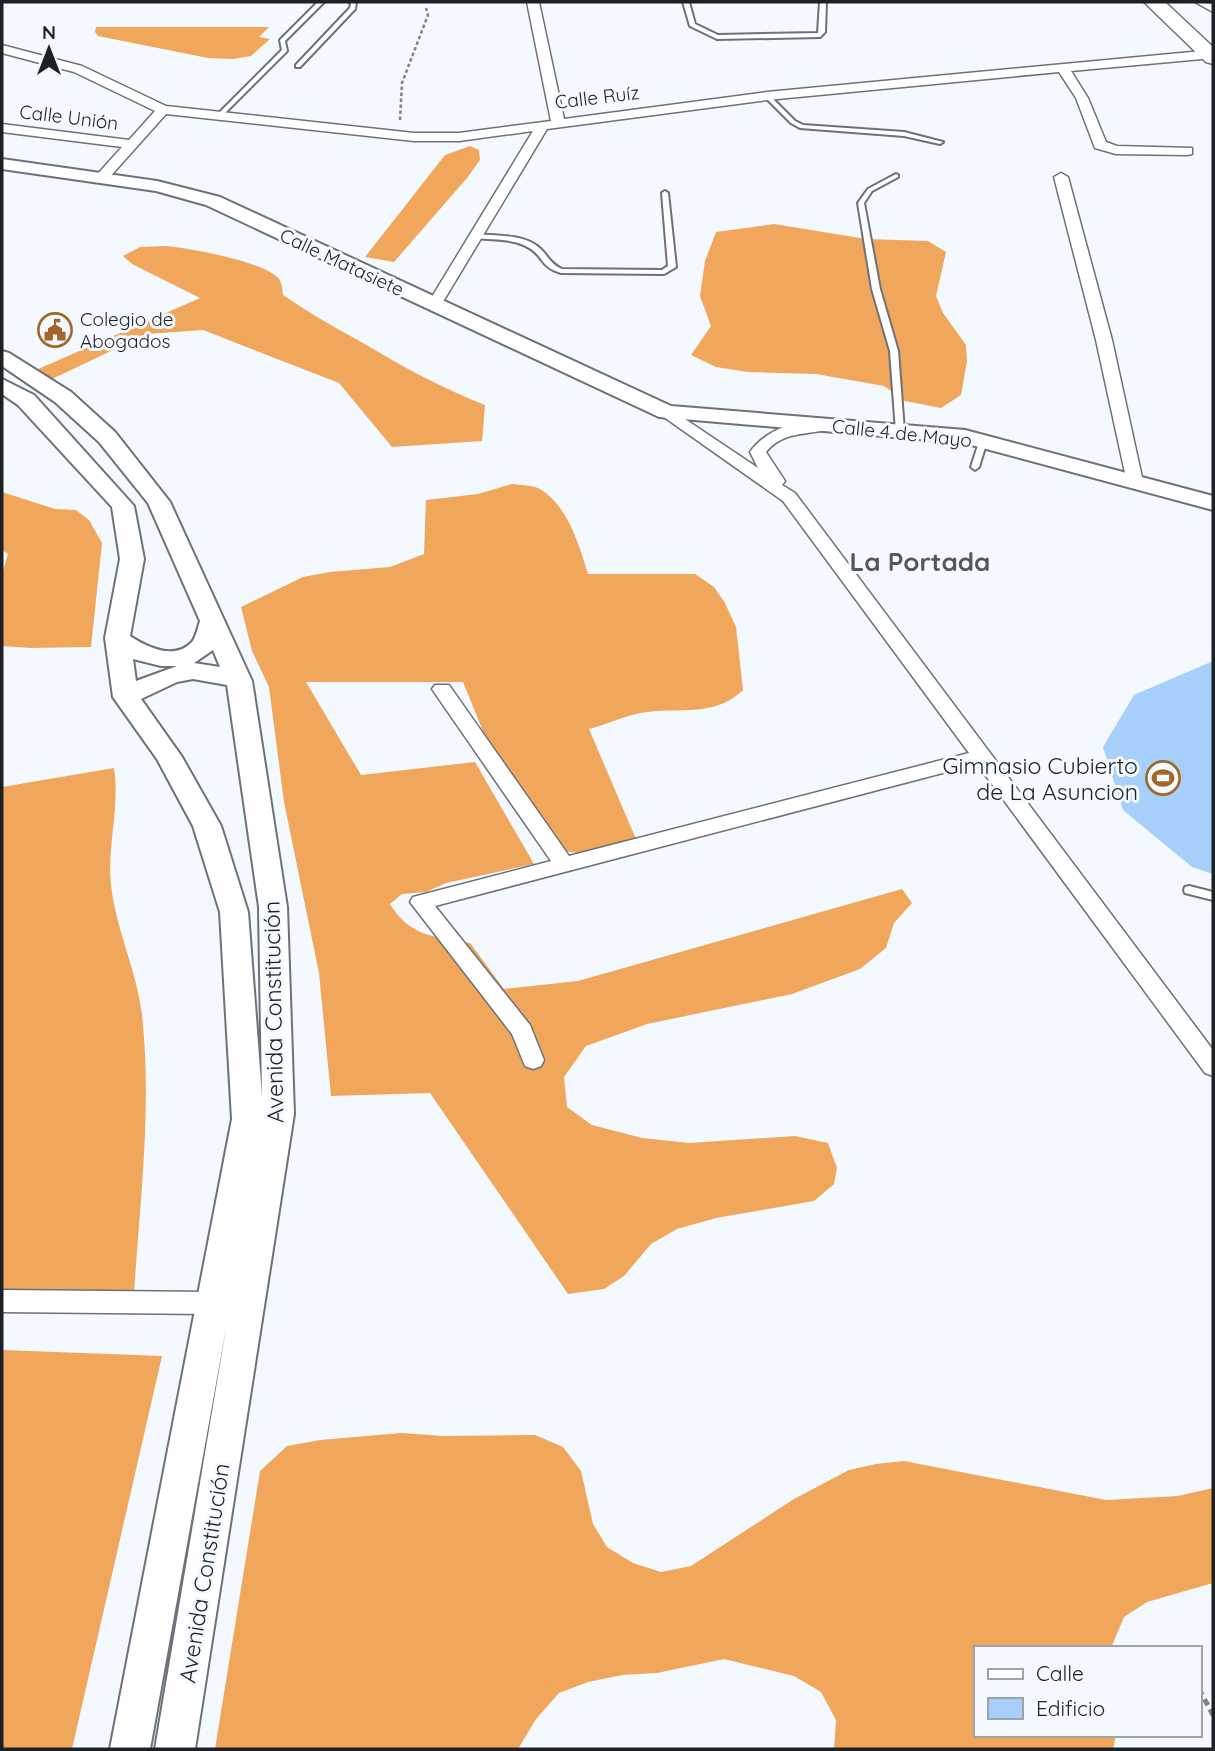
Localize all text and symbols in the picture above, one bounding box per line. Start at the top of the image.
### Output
north arrow [14,14,84,84]
text: N [42,20,56,44]
street label: Calle Ruíz [553,80,641,114]
street label: Calle Unión [18,99,120,135]
street label: Calle Matasiete [276,223,408,301]
place label: Colegio de Abogados [80,307,174,353]
public building icon: Colegio de Abogados [36,311,74,349]
street label: Calle 4 de Mayo [831,414,973,452]
district label: La Portada [850,545,990,578]
place label: Gimnasio Cubierto de La Asuncion [943,751,1138,806]
sports icon: Gimnasio Cubierto de La Asuncion [1144,759,1182,797]
street label: Avenida Constitución [257,901,289,1123]
street label: Avenida Constitución [172,1461,236,1685]
legend [974,1646,1201,1737]
text: Calle [1036,1660,1084,1686]
text: Edificio [1036,1695,1105,1721]

